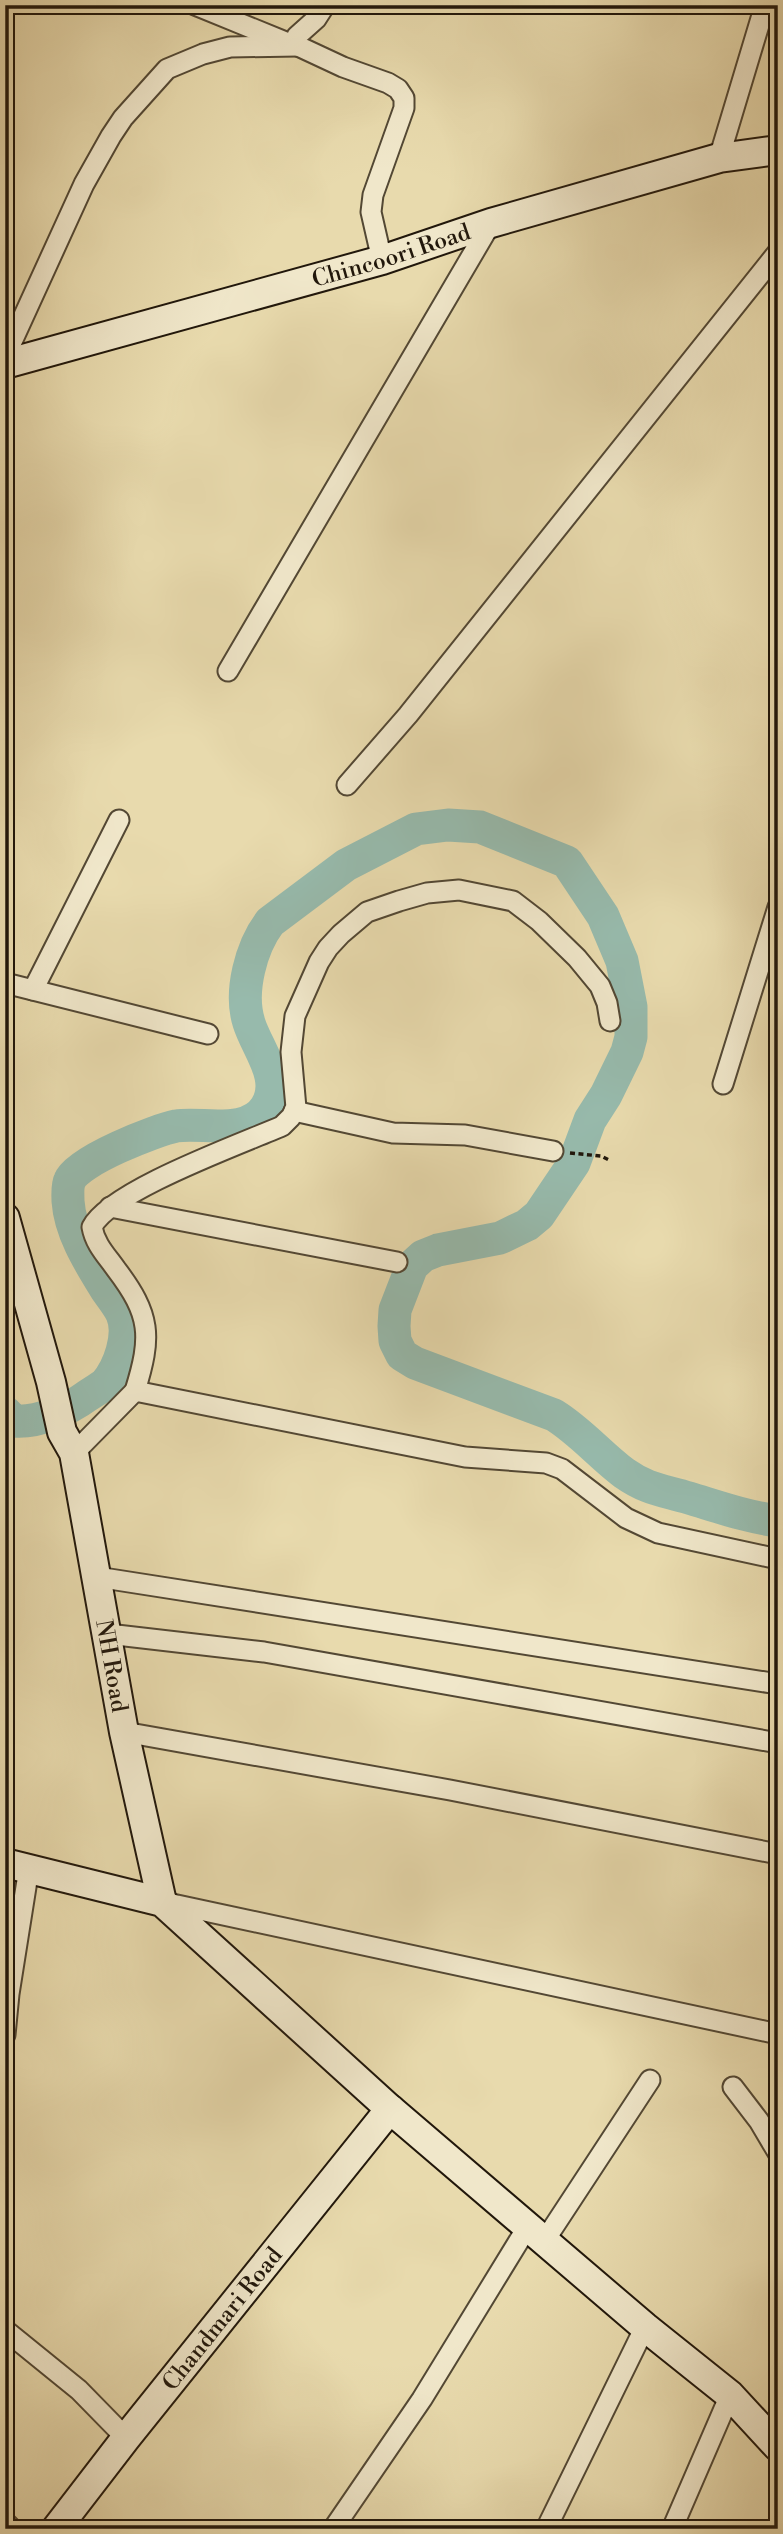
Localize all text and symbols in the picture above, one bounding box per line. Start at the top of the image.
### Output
street label: Chincoori Road [309,218,474,294]
street label: NH Road [89,1617,133,1715]
street label: Chandmari Road [157,2242,289,2396]

